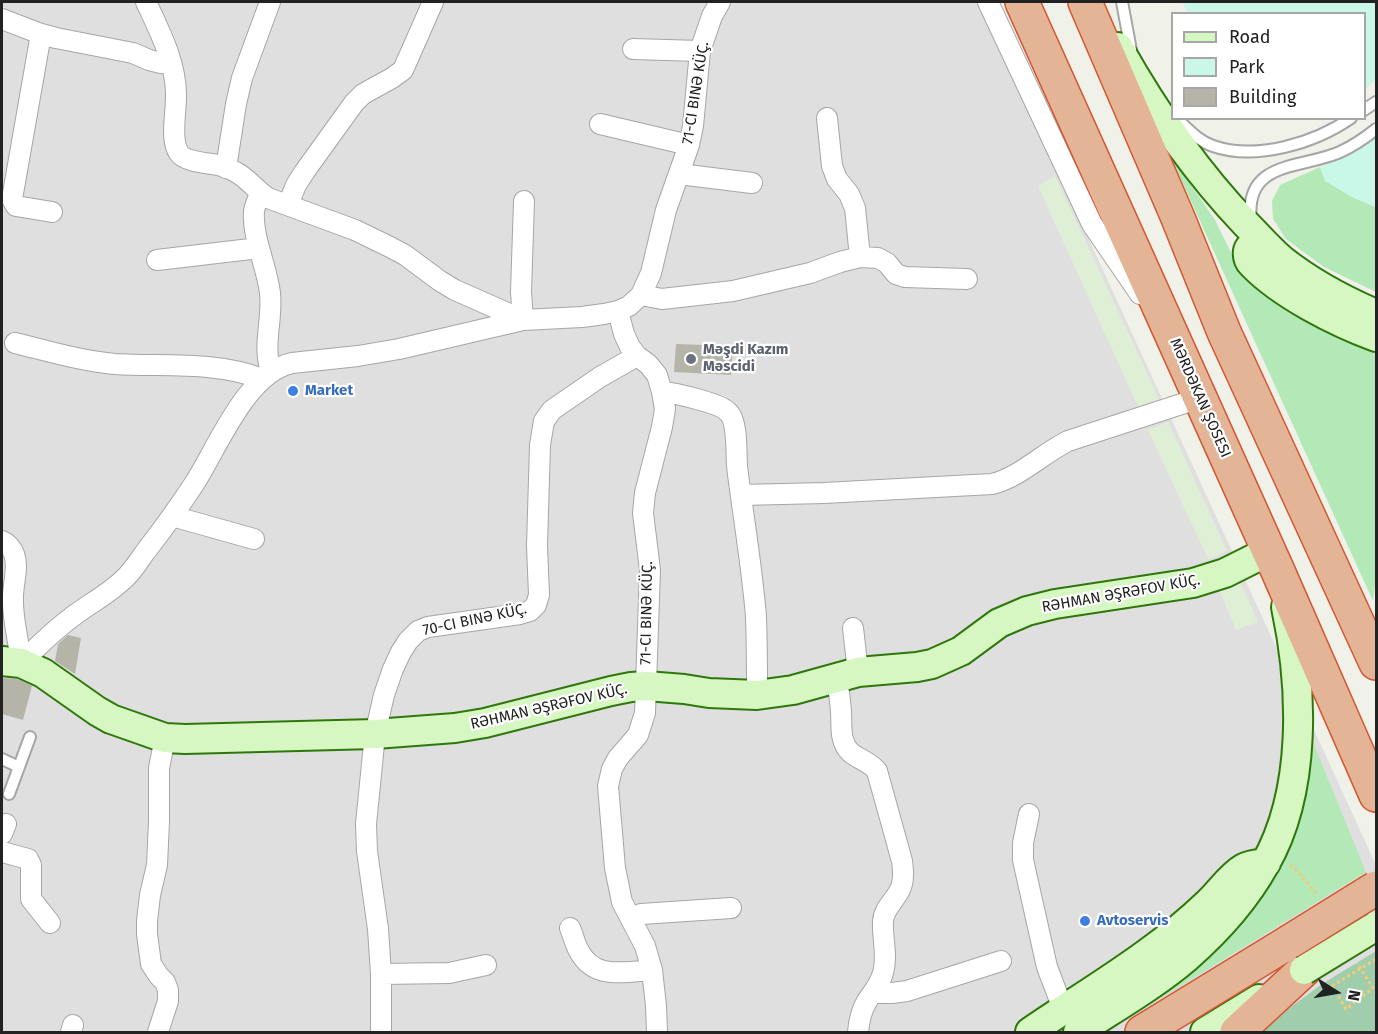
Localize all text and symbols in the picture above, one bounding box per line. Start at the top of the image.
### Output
legend [1171,12,1366,120]
text: Road [1229,26,1271,48]
street label: 71-CI BINƏ KÜÇ. [679,40,713,146]
text: Park [1229,56,1264,78]
text: Building [1229,86,1296,108]
street label: MƏRDƏKAN ŞOSESI [1166,336,1234,460]
place label: Məşdi Kazım Məscidi [703,341,789,376]
marker: Məşdi Kazım Məscidi [684,352,698,366]
place label: Market [305,382,353,400]
marker: Market [286,384,300,398]
street label: 71-CI BINƏ KÜÇ. [637,561,657,665]
street label: RƏHMAN ƏŞRƏFOV KÜÇ. [1040,571,1202,617]
street label: 70-CI BINƏ KÜÇ. [421,600,529,640]
street label: RƏHMAN ƏŞRƏFOV KÜÇ. [469,680,629,734]
place label: Avtoservis [1097,912,1169,930]
marker: Avtoservis [1078,914,1092,928]
north arrow [1306,962,1366,1022]
text: N [1344,989,1364,1003]

